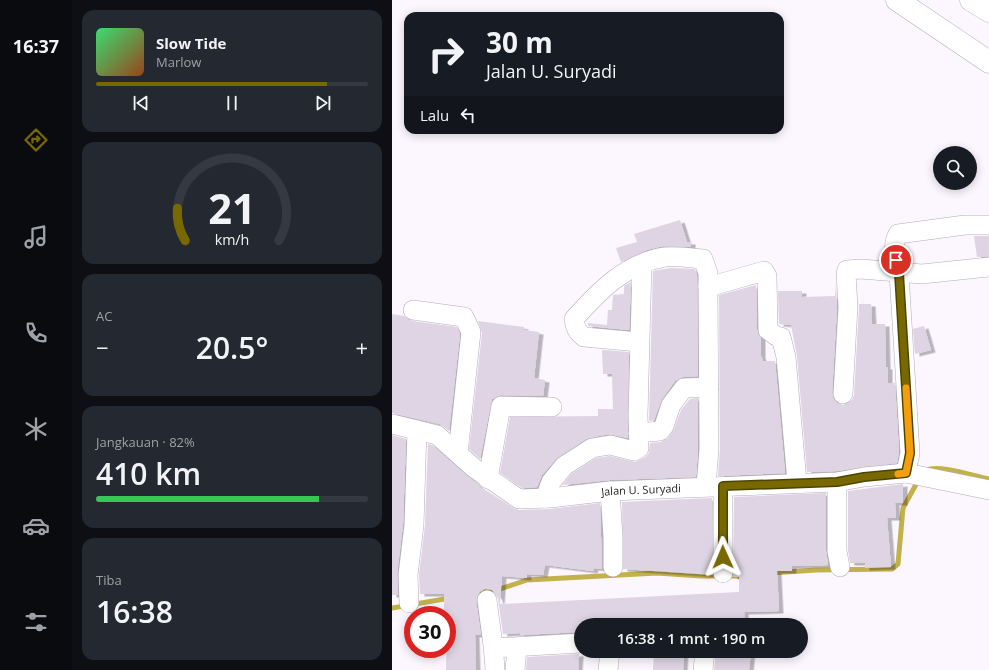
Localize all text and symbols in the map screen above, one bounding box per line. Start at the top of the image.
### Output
text: 30 m [486,23,553,61]
icon: right [420,28,472,80]
text: Slow Tide [156,33,226,53]
text: 16:37 [13,34,59,58]
text: Marlow [156,53,201,71]
text: Jalan U. Suryadi [486,59,616,83]
icon: previous [130,92,152,114]
icon: pause [221,92,243,114]
icon: next [312,92,334,114]
icon: left [457,104,479,126]
text: Lalu [420,105,449,125]
icon: directions [22,126,50,154]
map controls [933,146,977,190]
button: search [933,146,977,190]
text: 21 [208,180,256,236]
icon: music [22,223,50,251]
text: km/h [215,230,249,249]
pin [879,243,913,277]
icon: arrive [885,249,907,271]
text: AC [96,307,112,325]
icon: phone [22,319,50,347]
text: 20.5° [196,327,268,368]
text: − [96,332,109,362]
text: + [355,332,368,362]
icon: climate [22,415,50,443]
text: Jangkauan · 82% [96,433,195,451]
text: 410 km [96,453,201,494]
street label: Jalan U. Suryadi [599,480,681,499]
icon: car [22,512,50,540]
position arrow [702,536,744,578]
text: Tiba [96,571,122,589]
text: 16:38 [96,591,173,632]
speed limit sign: 30 [404,606,456,658]
icon: filters [22,608,50,636]
text: 16:38 · 1 mnt · 190 m [617,628,765,648]

